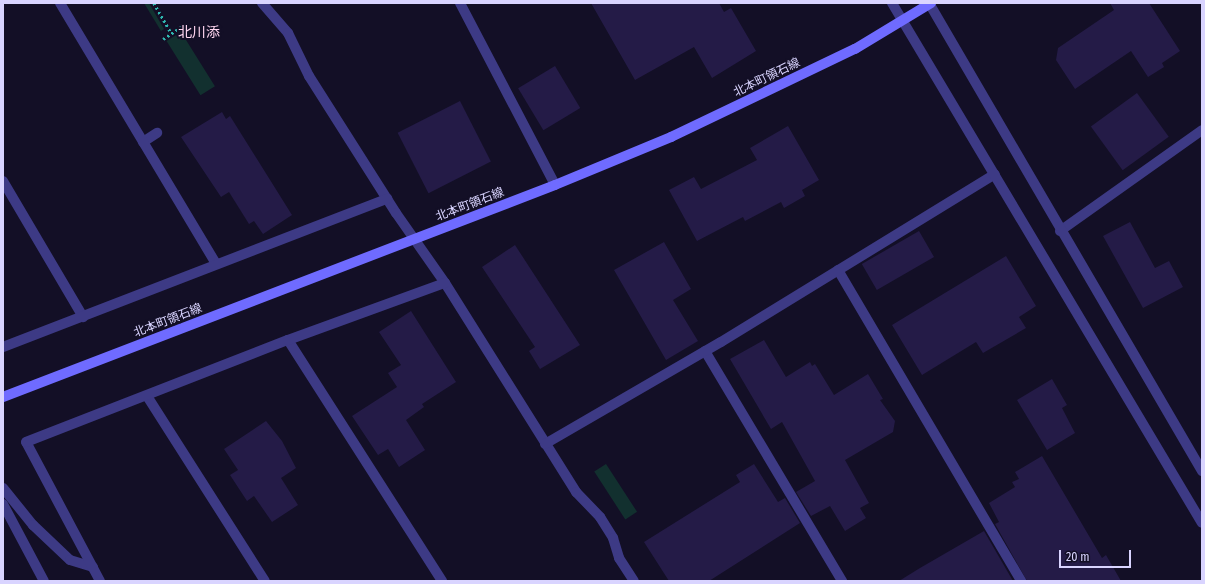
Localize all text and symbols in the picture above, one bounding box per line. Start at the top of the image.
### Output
district label: 北川添 [178,25,220,41]
street label: 北本町領石線 [731,56,803,100]
street label: 北本町領石線 [434,185,506,225]
street label: 北本町領石線 [132,301,204,341]
scale bar [1061,542,1133,568]
text: 20 m [1066,550,1090,564]

